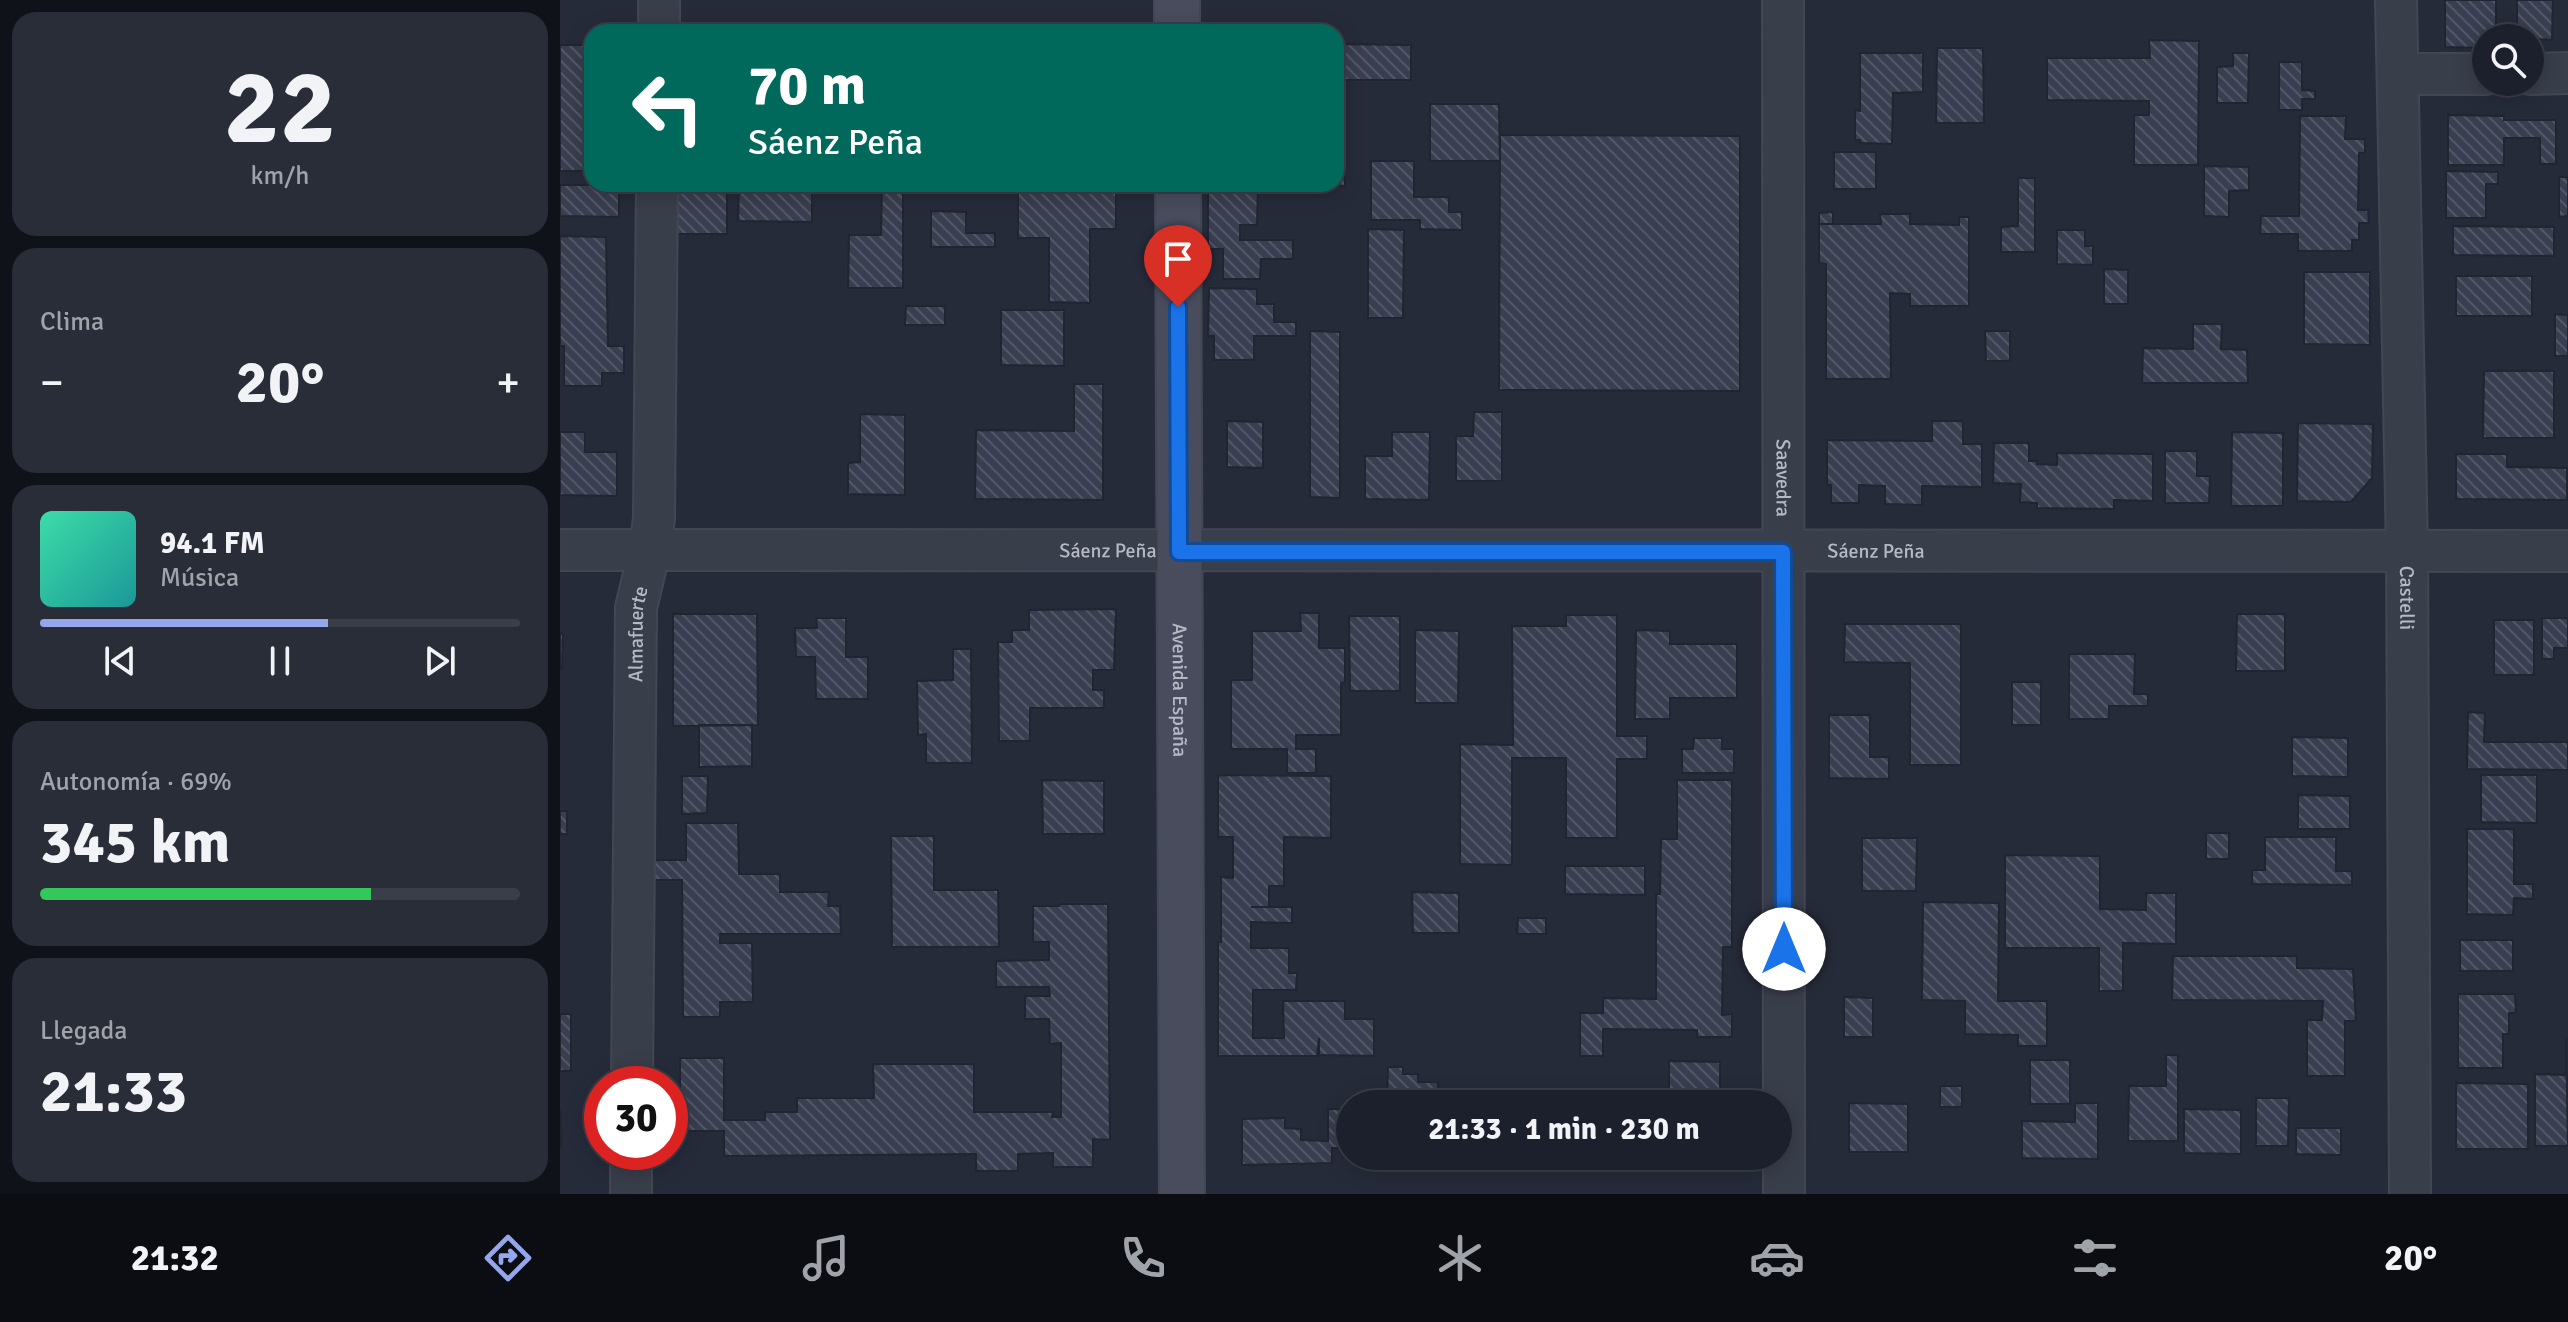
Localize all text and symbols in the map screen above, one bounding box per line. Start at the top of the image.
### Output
map controls [2472,24,2544,96]
button: search [2472,24,2544,96]
text: 22 [224,44,336,172]
text: 70 m [748,51,866,120]
icon: left [616,56,720,160]
text: Sáenz Peña [748,120,923,165]
text: km/h [251,160,309,192]
pin [1144,225,1212,307]
icon: arrive [1156,237,1200,281]
text: Clima [40,306,104,338]
text: 20° [236,346,324,420]
text: − [40,356,64,410]
text: + [496,356,520,410]
street label: Saavedra [1771,439,1796,517]
text: 94.1 FM [160,525,265,562]
street label: Sáenz Peña [1059,538,1157,563]
street label: Sáenz Peña [1827,538,1925,563]
text: Música [160,562,239,594]
street label: Castelli [2395,566,2420,630]
street label: Almafuerte [623,584,653,682]
street label: Avenida España [1167,623,1193,757]
icon: previous [98,639,142,683]
icon: pause [258,639,302,683]
icon: next [418,639,462,683]
text: Autonomía · 69% [40,766,232,798]
text: 345 km [40,806,230,880]
position arrow [1742,907,1826,991]
text: Llegada [40,1015,127,1047]
text: 21:33 [40,1055,187,1129]
speed limit sign: 30 [584,1066,688,1170]
text: 21:33 · 1 min · 230 m [1428,1111,1700,1148]
icon: directions [480,1230,536,1286]
icon: music [798,1230,854,1286]
icon: phone [1115,1230,1171,1286]
icon: climate [1432,1230,1488,1286]
icon: car [1749,1230,1805,1286]
icon: filters [2067,1230,2123,1286]
text: 21:32 [131,1236,219,1281]
text: 20° [2384,1236,2437,1281]

